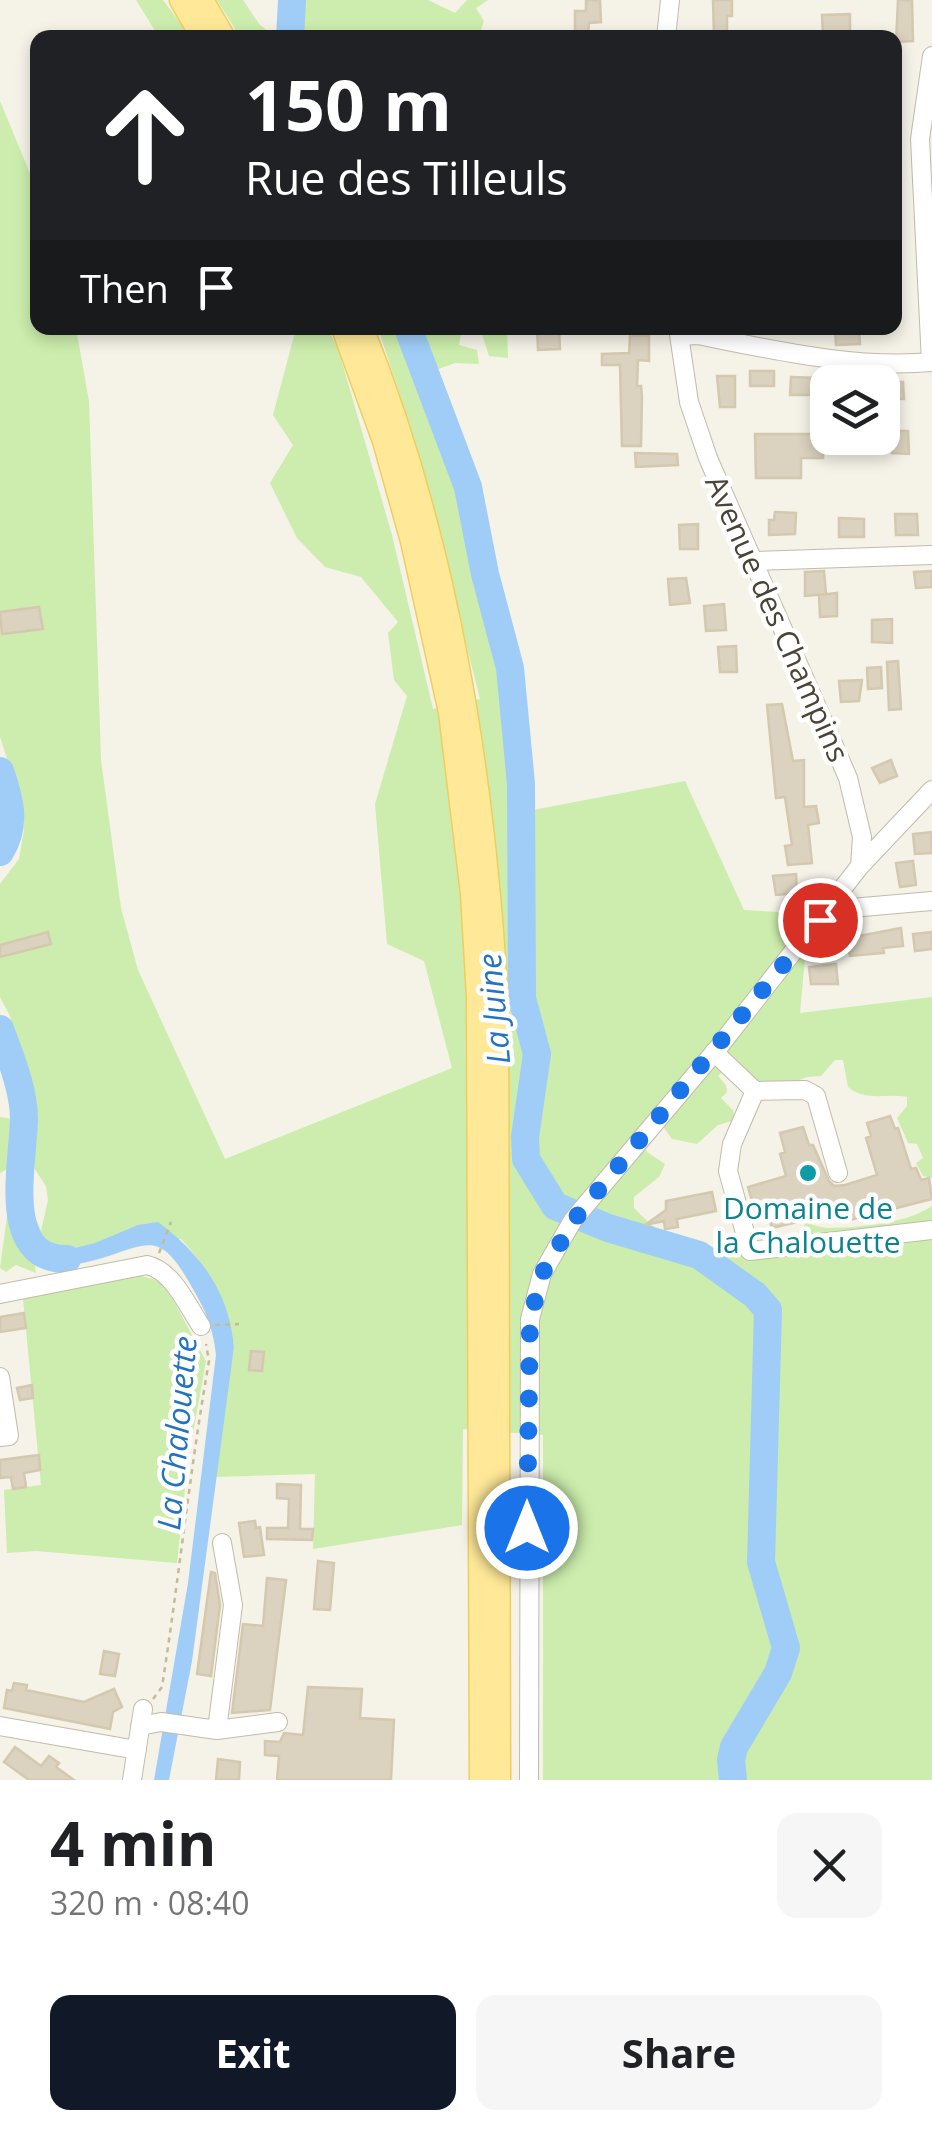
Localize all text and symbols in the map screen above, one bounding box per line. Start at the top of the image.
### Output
text: 150 m [245,56,452,152]
icon: ahead [80,70,210,200]
text: Rue des Tilleuls [245,147,568,208]
icon: arrive [189,260,244,315]
text: Then [80,262,169,314]
map controls [810,365,900,455]
button: layers [810,365,900,455]
street label: Avenue des Champins [696,468,860,768]
pin [778,878,863,963]
icon: arrive [793,893,848,948]
water label: La Juine [467,952,519,1066]
marker: Domaine de la Chalouette [797,1162,819,1184]
place label: Domaine de la Chalouette [715,1187,901,1262]
water label: La Chalouette [146,1334,206,1532]
position arrow [475,1476,579,1580]
text: 4 min [50,1802,217,1884]
button: close [777,1813,882,1918]
text: 320 m · 08:40 [50,1881,249,1924]
button: Exit [50,1995,456,2110]
button: Share [476,1995,882,2110]

